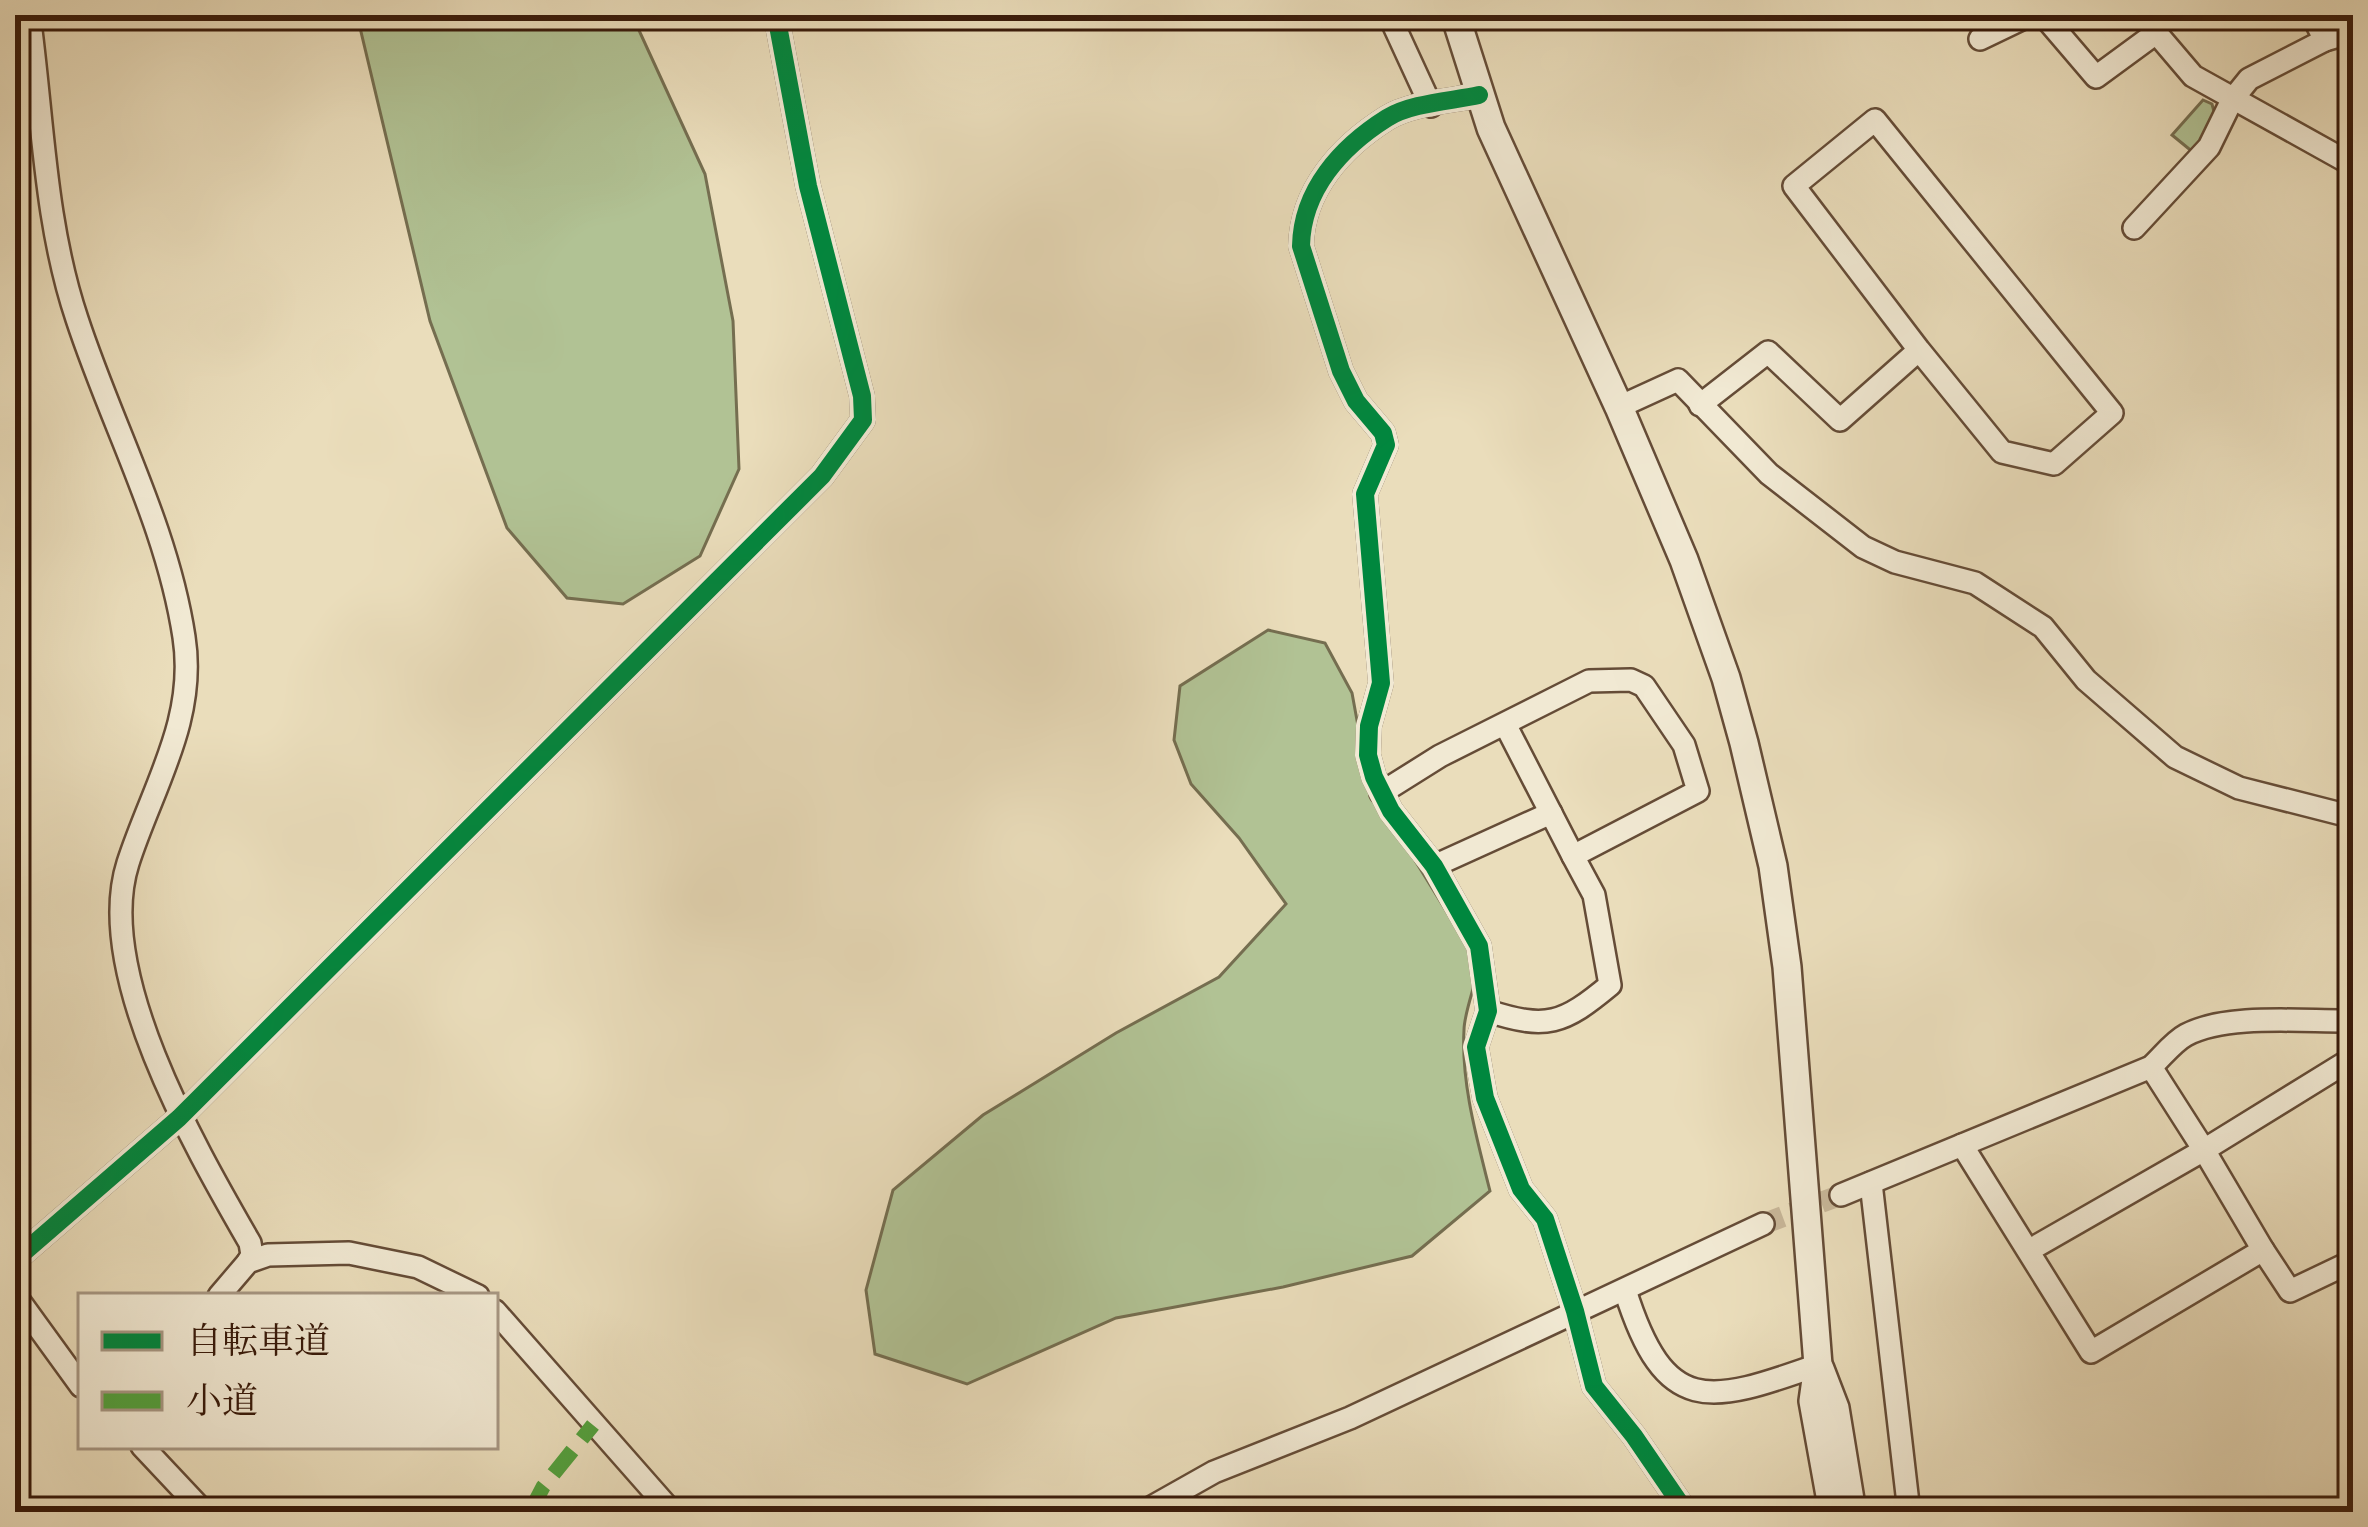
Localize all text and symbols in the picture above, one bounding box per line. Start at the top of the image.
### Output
legend [78,1293,498,1449]
text: 自転車道 [186,1320,330,1365]
text: 小道 [186,1380,258,1425]

